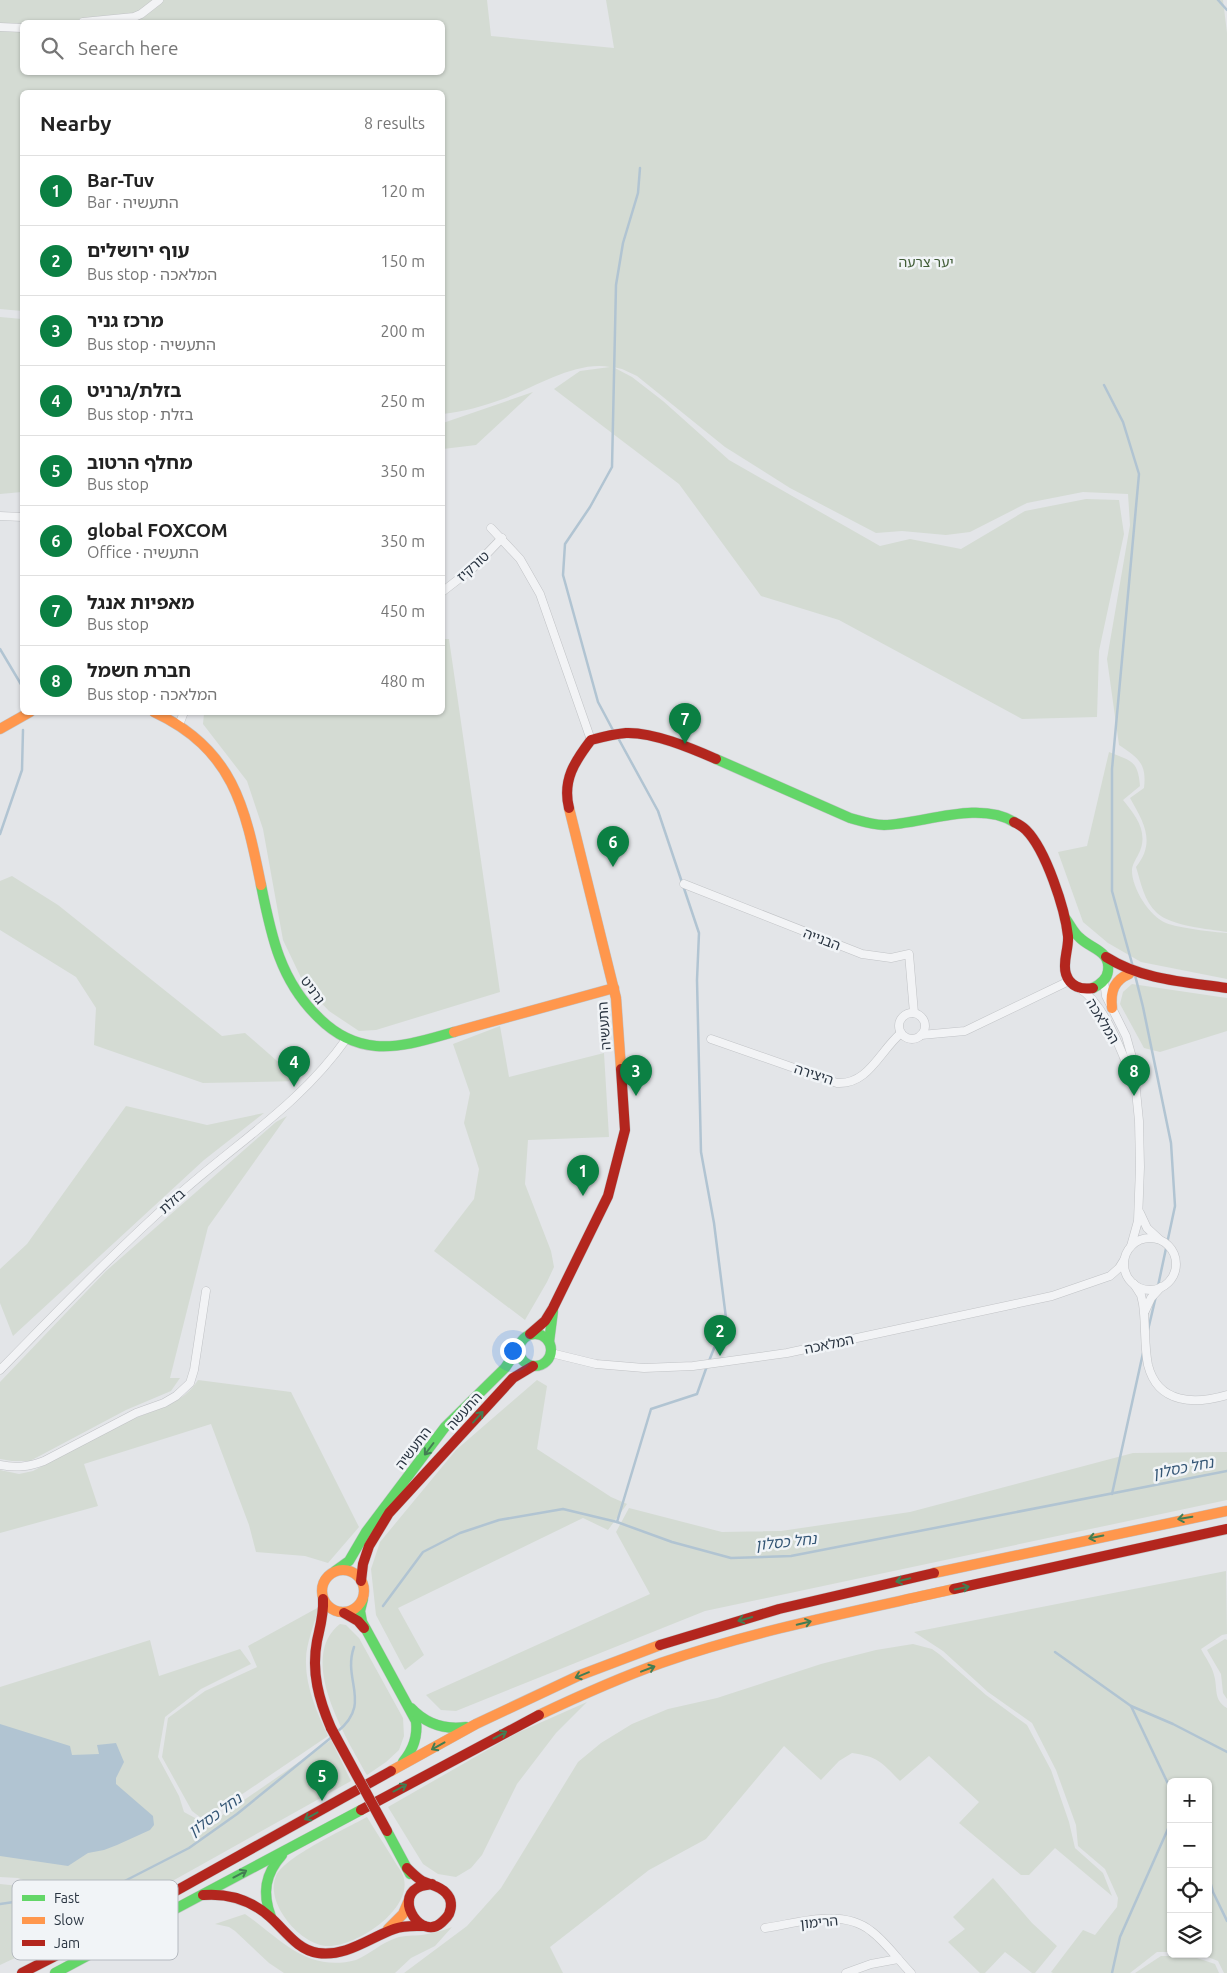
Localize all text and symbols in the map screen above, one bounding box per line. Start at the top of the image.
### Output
search box [20,20,445,75]
icon: search [38,34,66,62]
text: Search here [78,37,178,59]
text: Nearby [40,111,111,135]
text: 8 results [364,114,425,132]
text: Bar-Tuv [87,169,154,191]
text: 1 [51,182,61,200]
text: 120 m [380,182,425,200]
text: Bar · התעשיה [87,193,179,211]
text: עוף ירושלים [87,239,190,261]
text: 2 [51,252,61,270]
text: 150 m [380,252,425,270]
park label: יער צרעה [898,254,954,270]
text: Bus stop · המלאכה [87,265,217,283]
text: מרכז גניר [87,309,163,331]
text: 3 [51,322,61,340]
text: 200 m [380,322,425,340]
text: Bus stop · התעשיה [87,335,216,353]
text: בזלת/גרניט [87,379,182,401]
text: 4 [51,392,61,410]
text: 250 m [380,392,425,410]
text: Bus stop · בזלת [87,405,194,423]
text: מחלף הרטוב [87,451,192,473]
text: 5 [51,462,61,480]
text: 350 m [380,462,425,480]
text: Bus stop [87,475,149,493]
text: global FOXCOM [87,519,228,541]
text: 6 [51,532,61,550]
text: 350 m [380,532,425,550]
text: Office · התעשיה [87,543,199,561]
street label: טורקיז [454,547,492,585]
text: מאפיות אנגל [87,591,194,613]
text: 7 [51,602,61,620]
text: 450 m [380,602,425,620]
text: Bus stop [87,615,149,633]
text: חברת חשמל [87,659,191,681]
text: 8 [51,672,61,690]
text: 480 m [380,672,425,690]
text: Bus stop · המלאכה [87,685,217,703]
pin: 7 [669,703,701,744]
pin: 6 [597,826,629,867]
street label: הבנייה [801,925,843,953]
street label: גרניט [298,973,328,1007]
street label: המלאכה [1083,995,1123,1047]
street label: התעשיה [594,1001,614,1051]
pin: 4 [278,1046,310,1087]
pin: 3 [620,1055,652,1096]
pin: 8 [1118,1055,1150,1096]
street label: היצירה [792,1060,836,1088]
pin: 1 [567,1155,599,1196]
street label: בזלת [156,1185,188,1217]
pin: 2 [704,1315,736,1356]
street label: המלאכה [803,1331,855,1357]
your location [500,1338,526,1364]
street label: התעשה [443,1389,485,1433]
one-way arrow [472,1410,484,1423]
street label: התעשיה [392,1424,434,1472]
one-way arrow [424,1442,435,1455]
water label: נחל כסלון [1151,1453,1216,1482]
one-way arrow [1178,1514,1194,1524]
water label: נחל כסלון [755,1530,819,1553]
one-way arrow [1088,1533,1104,1543]
one-way arrow [895,1576,911,1585]
one-way arrow [954,1582,970,1592]
one-way arrow [738,1614,754,1624]
one-way arrow [795,1618,811,1627]
one-way arrow [640,1663,655,1672]
one-way arrow [575,1670,590,1680]
one-way arrow [492,1730,507,1740]
one-way arrow [431,1741,445,1751]
pin: 5 [306,1760,338,1801]
map controls [1167,1778,1212,1958]
button: + [1167,1778,1212,1823]
one-way arrow [392,1783,407,1792]
water label: נחל כסלון [185,1789,246,1839]
one-way arrow [303,1811,318,1821]
button: − [1167,1823,1212,1868]
button: locate [1167,1868,1212,1913]
one-way arrow [233,1869,248,1879]
legend [12,1880,178,1960]
text: Fast [54,1890,80,1906]
text: Slow [54,1912,84,1928]
street label: הרימון [799,1912,839,1932]
button: layers [1167,1913,1212,1958]
text: Jam [54,1935,80,1951]

